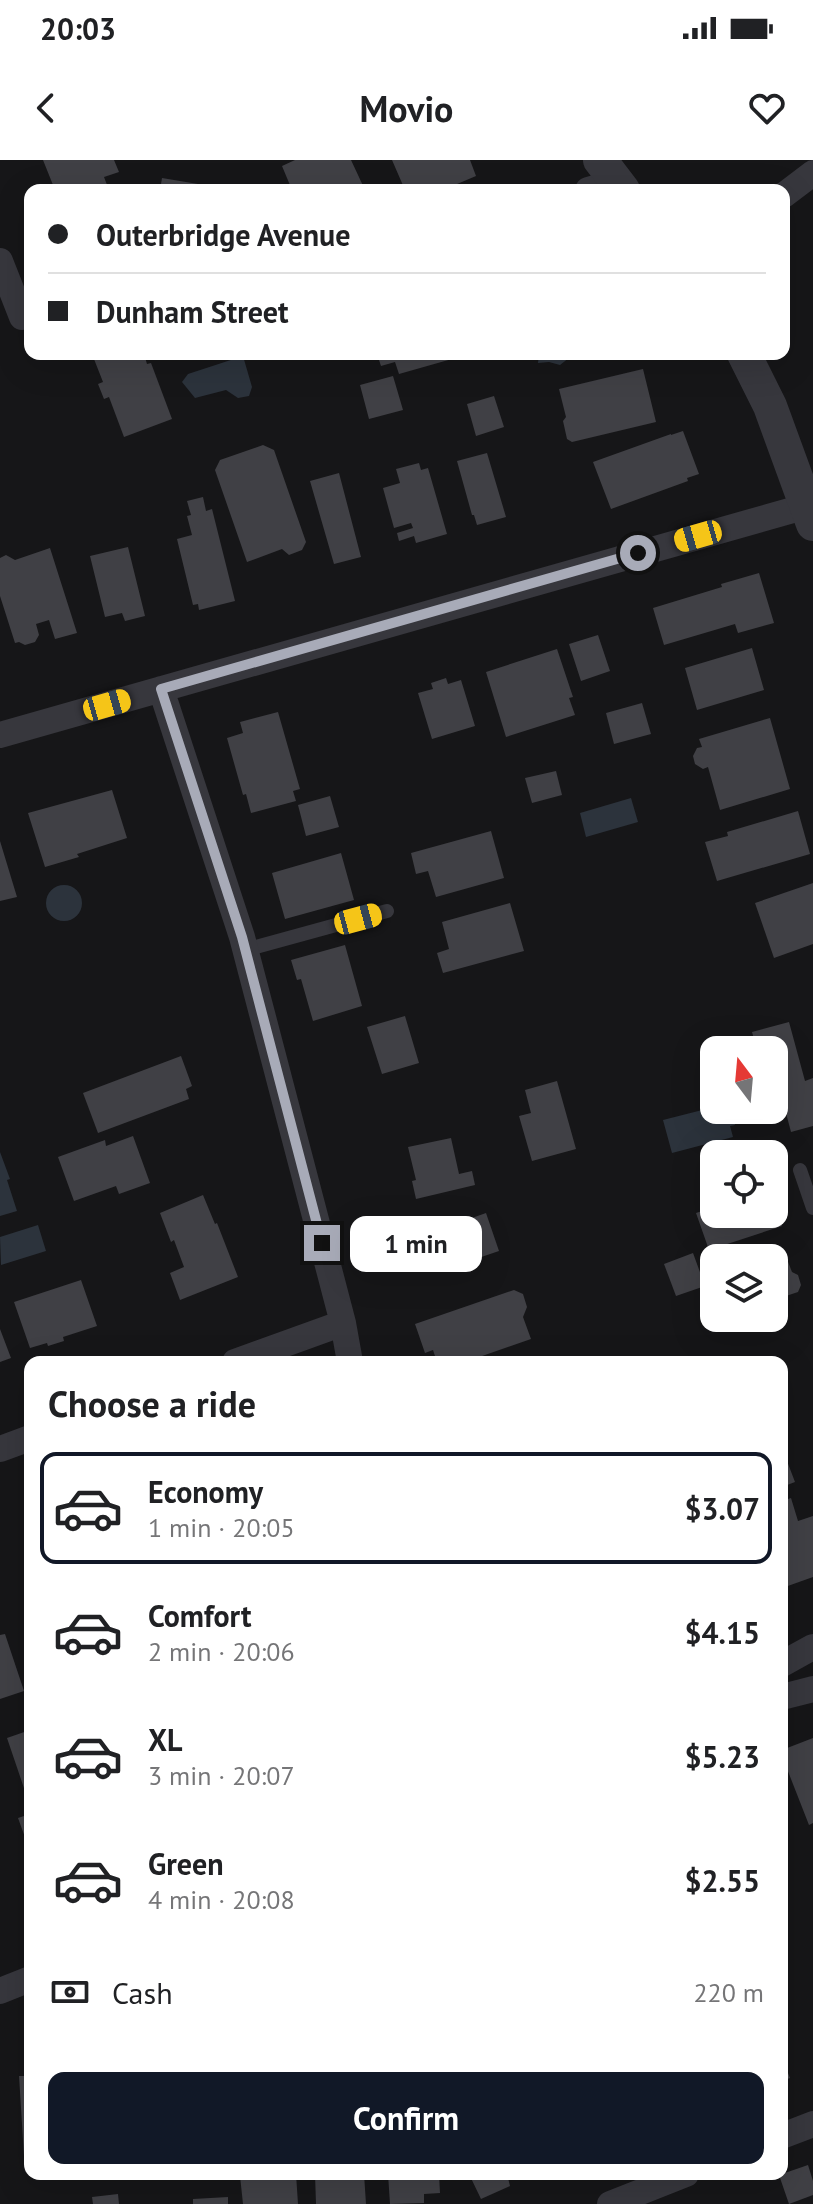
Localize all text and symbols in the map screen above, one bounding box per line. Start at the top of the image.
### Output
text: 20:03 [40,9,116,48]
text: Movio [360,85,453,132]
icon: back [24,86,68,130]
icon: heart [745,86,789,130]
text: Outerbridge Avenue [96,215,350,254]
text: Dunham Street [96,292,289,331]
car [672,518,724,554]
route start [620,535,656,571]
car [81,687,133,723]
car [332,901,384,937]
north arrow [700,1036,788,1124]
map controls [700,1036,788,1332]
button: locate [700,1140,788,1228]
callout: 1 min [350,1215,482,1271]
route end [304,1225,340,1261]
text: 1 min [384,1227,448,1260]
button: layers [700,1244,788,1332]
text: Choose a ride [48,1380,256,1427]
icon: car [52,1472,124,1544]
text: Economy [148,1472,263,1511]
text: $3.07 [685,1489,760,1528]
text: 1 min · 20:05 [148,1511,295,1544]
icon: car [52,1596,124,1668]
text: Comfort [148,1596,251,1635]
text: $4.15 [685,1613,760,1652]
text: 2 min · 20:06 [148,1635,295,1668]
icon: car [52,1720,124,1792]
text: XL [148,1720,182,1759]
text: $5.23 [685,1737,760,1776]
text: 3 min · 20:07 [148,1759,295,1792]
icon: car [52,1844,124,1916]
text: Green [148,1844,223,1883]
text: $2.55 [685,1861,760,1900]
text: 4 min · 20:08 [148,1883,295,1916]
icon: cash [48,1970,92,2014]
text: Cash [112,1973,173,2012]
text: 220 m [693,1976,764,2009]
button: Confirm [48,2072,764,2164]

